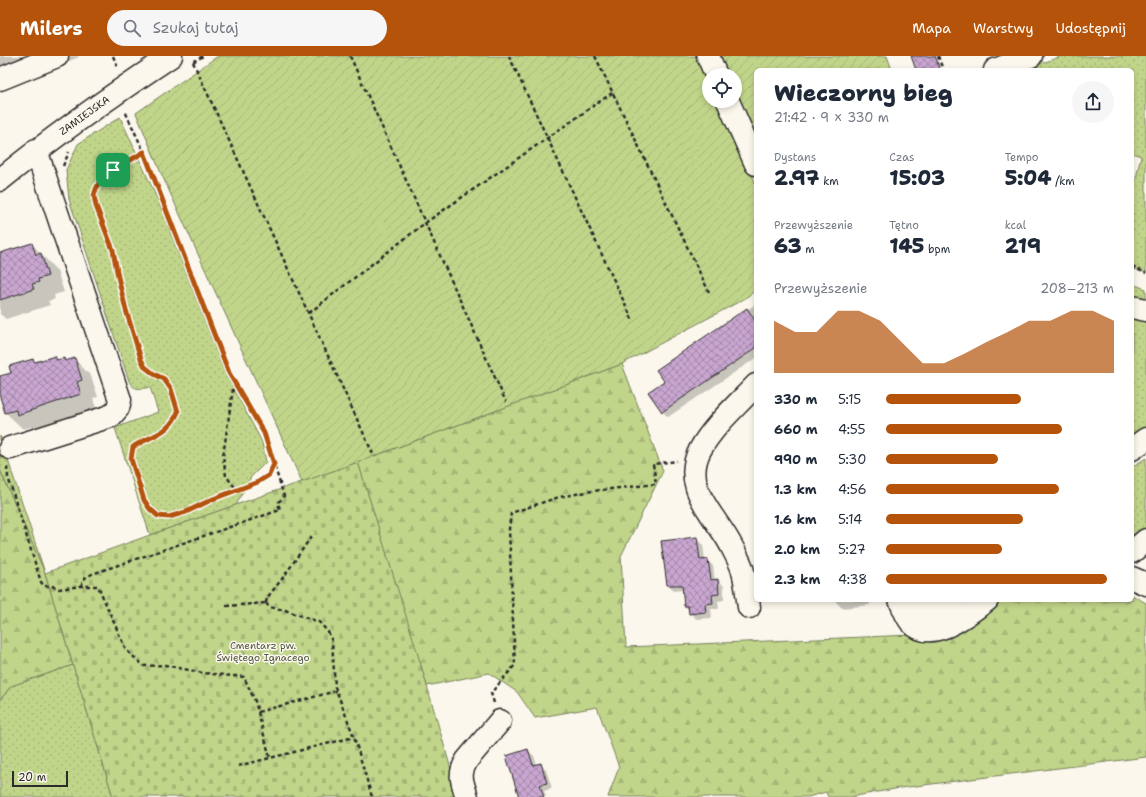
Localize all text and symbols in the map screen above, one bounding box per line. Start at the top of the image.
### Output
search box [107,10,387,46]
text: Milers [20,16,83,41]
icon: search [121,17,143,39]
text: Szukaj tutaj [153,18,238,38]
text: Mapa [912,19,951,37]
text: Warstwy [973,19,1033,37]
text: Udostępnij [1055,19,1126,37]
map controls [702,68,742,108]
button: locate [702,68,742,108]
text: Wieczorny bieg [774,79,952,108]
button: share [1072,81,1114,123]
street label: ZAMIEJSKA [57,93,112,138]
text: 21:42 · 9 × 330 m [774,109,889,126]
text: Dystans [774,150,816,165]
text: Czas [889,150,915,165]
text: Tempo [1005,150,1039,165]
pin [96,153,130,187]
icon: arrive [102,159,124,181]
text: 2.97 [774,165,819,191]
text: 15:03 [889,165,945,191]
text: 5:04 [1005,165,1051,191]
text: km [819,174,839,189]
text: /km [1051,174,1075,189]
text: Przewyższenie [774,218,853,233]
text: Tętno [889,218,919,233]
text: kcal [1005,218,1026,233]
text: 63 [774,233,802,259]
text: 145 [889,233,924,259]
text: 219 [1005,233,1041,259]
text: m [802,242,815,257]
text: bpm [924,242,950,257]
text: Przewyższenie [774,280,867,297]
text: 208–213 m [1040,280,1114,297]
text: 330 m [774,391,817,408]
text: 5:15 [838,391,861,408]
text: 660 m [774,421,818,438]
text: 4:55 [838,421,865,438]
text: 990 m [774,451,817,468]
text: 5:30 [838,451,866,468]
text: 1.3 km [774,481,817,498]
text: 4:56 [838,481,867,498]
text: 1.6 km [774,511,817,528]
text: 5:14 [838,511,862,528]
text: 2.0 km [774,541,820,558]
text: 5:27 [838,541,866,558]
text: 2.3 km [774,571,820,588]
text: 4:38 [838,571,867,588]
park label: Cmentarz pw. Świętego Ignacego [216,639,310,664]
scale bar [12,769,68,788]
text: 20 m [18,770,46,785]

